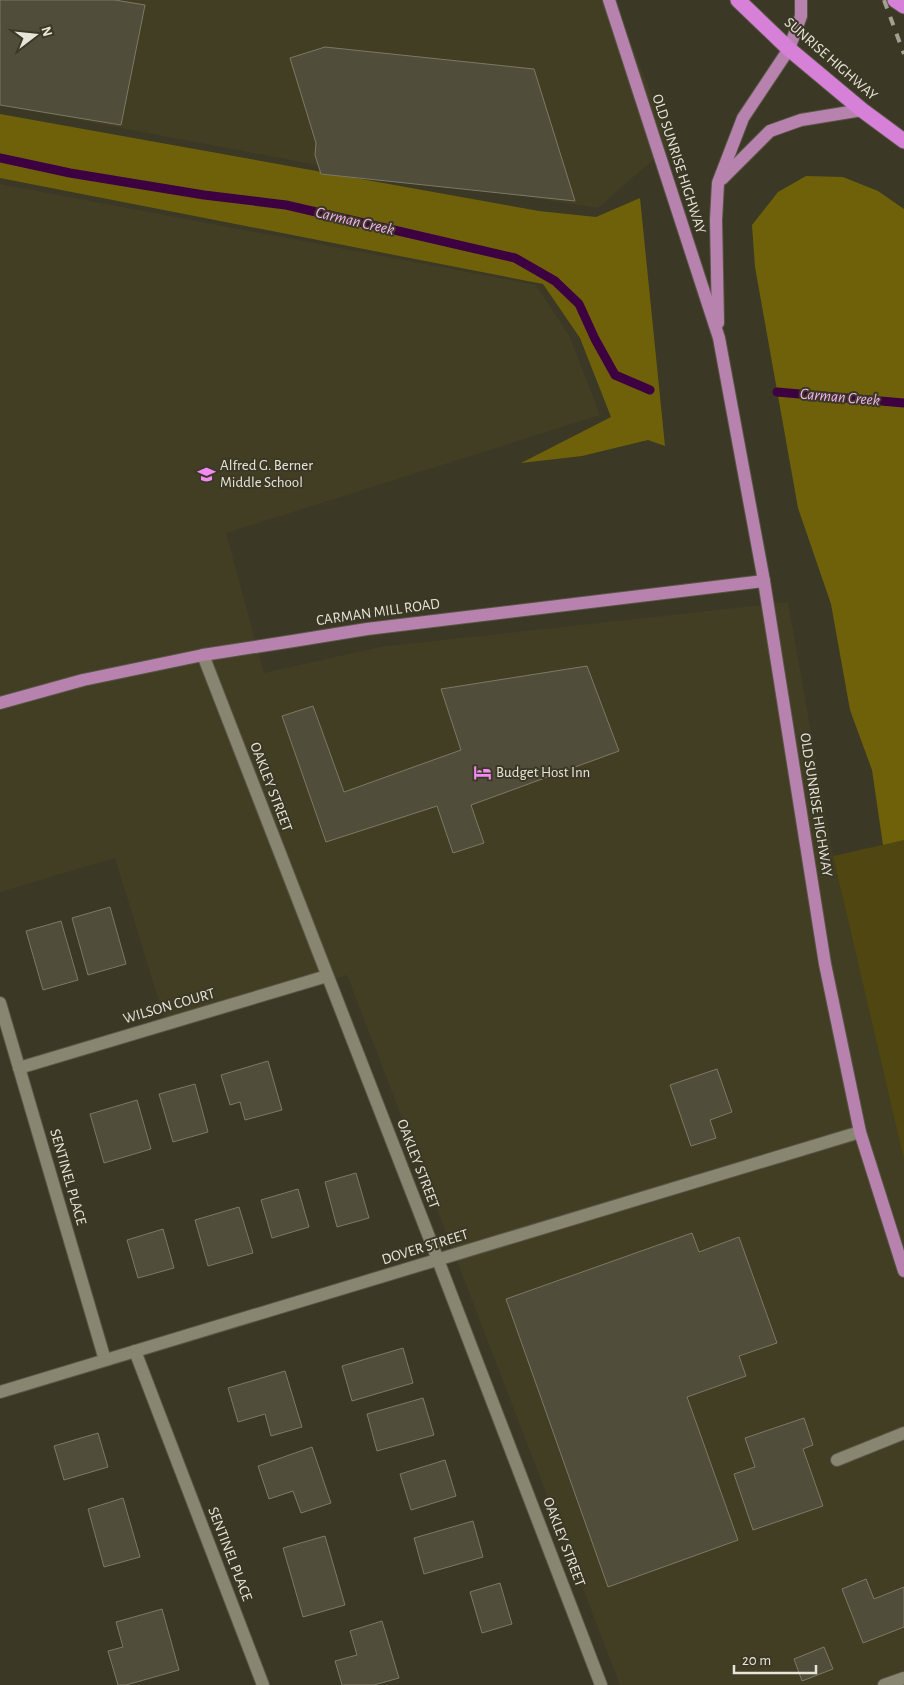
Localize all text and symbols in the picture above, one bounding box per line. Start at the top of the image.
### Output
north arrow [10,10,60,60]
street label: SUNRISE HIGHWAY [782,15,880,103]
text: N [38,25,55,38]
street label: OLD SUNRISE HIGHWAY [649,92,709,236]
water label: Carman Creek [314,204,396,238]
water label: Carman Creek [799,386,881,408]
place label: Alfred G. Berner Middle School [220,458,313,490]
school or university icon: Alfred G. Berner Middle School [196,464,216,484]
street label: CARMAN MILL ROAD [315,596,441,628]
street label: OLD SUNRISE HIGHWAY [797,732,835,878]
street label: OAKLEY STREET [247,740,295,834]
hotel icon: Budget Host Inn [472,762,492,782]
place label: Budget Host Inn [496,765,590,780]
street label: WILSON COURT [121,986,217,1026]
street label: OAKLEY STREET [394,1117,442,1211]
street label: SENTINEL PLACE [47,1127,89,1227]
street label: DOVER STREET [380,1227,471,1267]
street label: OAKLEY STREET [540,1495,588,1589]
street label: SENTINEL PLACE [205,1505,255,1603]
scale bar [734,1642,816,1674]
text: 20 m [742,1653,771,1668]

